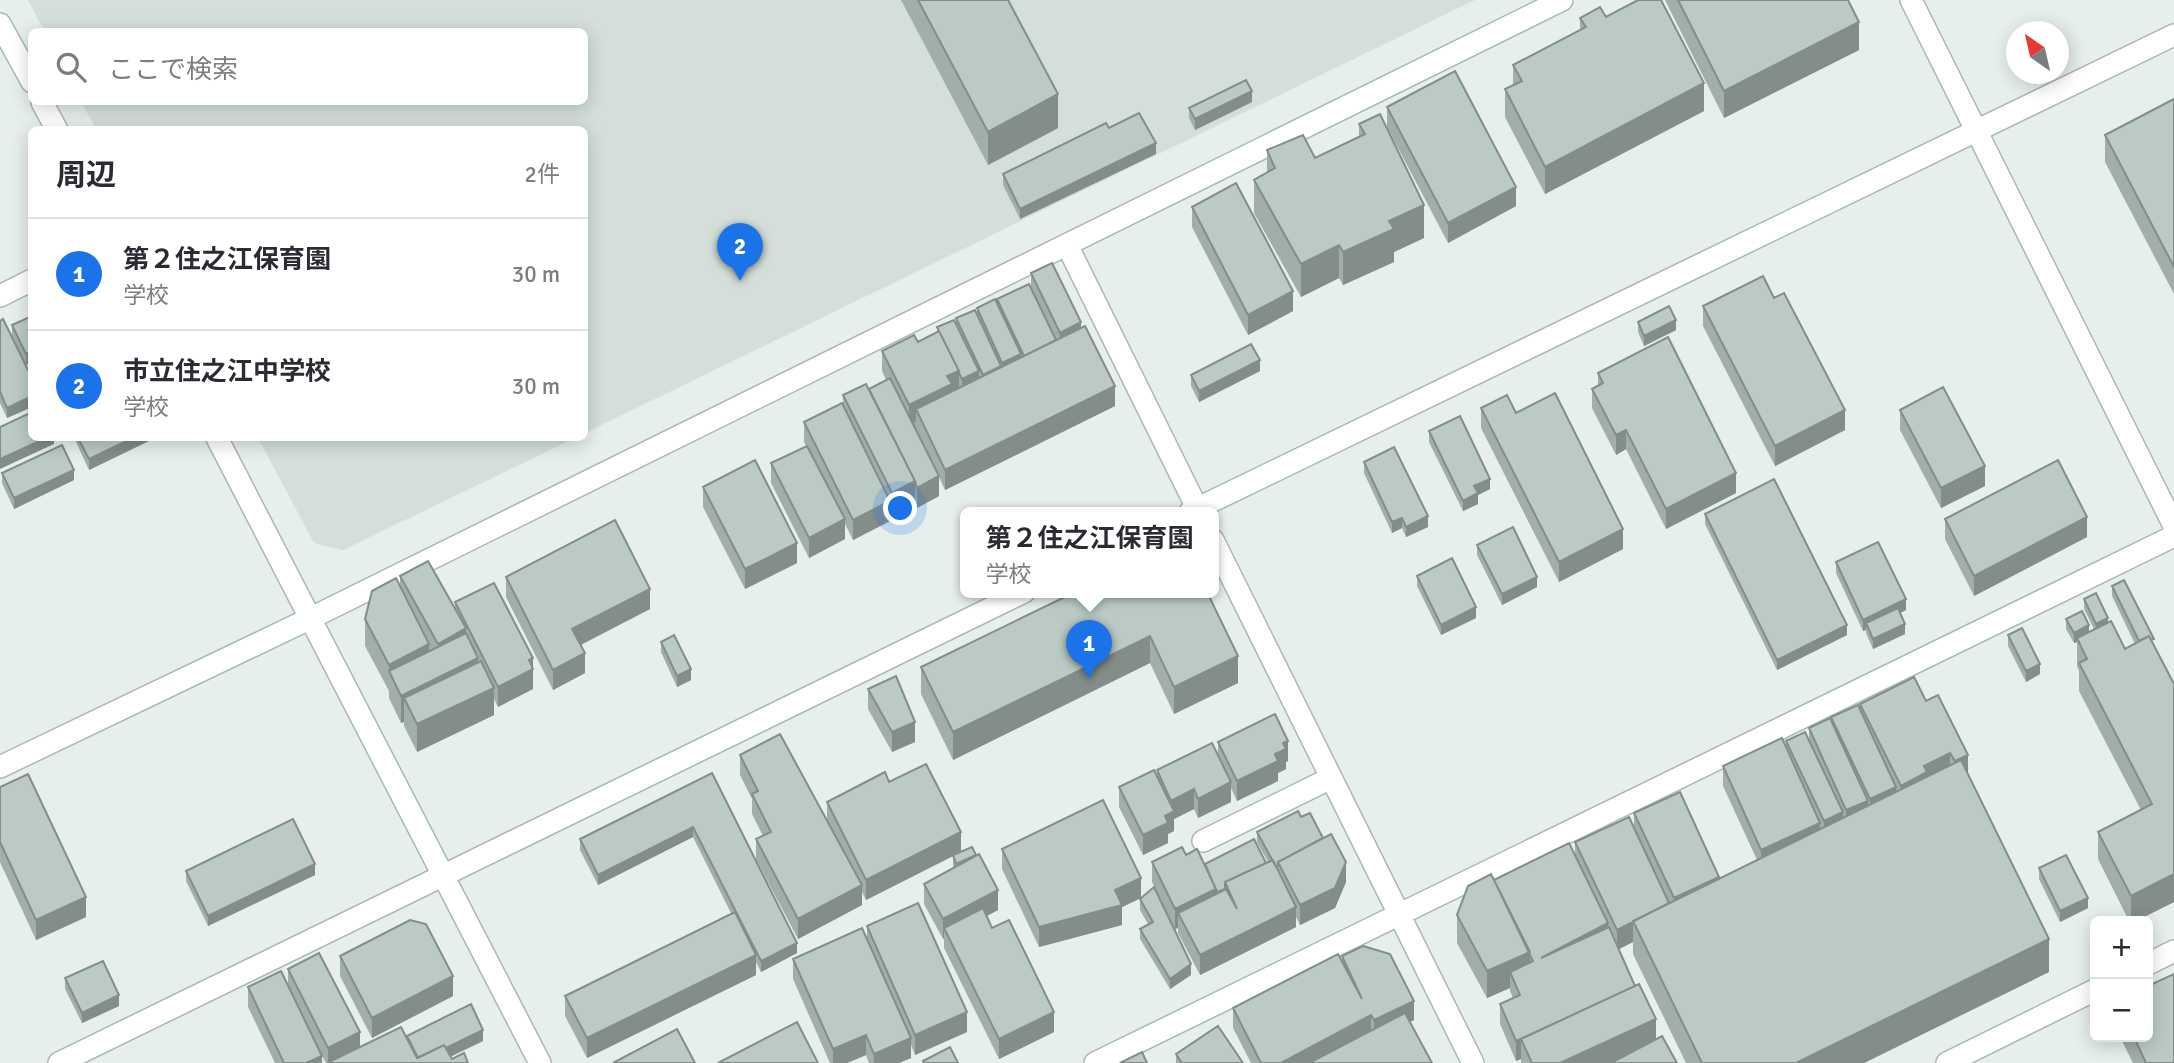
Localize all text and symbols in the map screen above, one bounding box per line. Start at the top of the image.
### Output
north arrow [2006,21,2069,84]
search box [28,28,588,105]
icon: search [52,48,90,86]
text: ここで検索 [108,54,238,86]
text: 周辺 [56,157,116,194]
text: 2件 [525,160,560,189]
pin: 2 [717,223,763,281]
text: 第２住之江保育園 [123,244,331,276]
text: 1 [73,260,85,289]
text: 30 m [512,260,560,289]
text: 学校 [123,281,169,310]
text: 市立住之江中学校 [123,356,331,388]
text: 2 [73,372,85,401]
text: 30 m [512,372,560,401]
text: 学校 [123,393,169,422]
your location [883,491,917,525]
popup [960,507,1219,598]
text: 第２住之江保育園 [985,523,1194,555]
text: 学校 [985,560,1031,589]
pin: 1 [1066,620,1112,678]
map controls [2090,916,2153,1042]
button: + [2090,916,2153,979]
button: − [2090,979,2153,1042]

